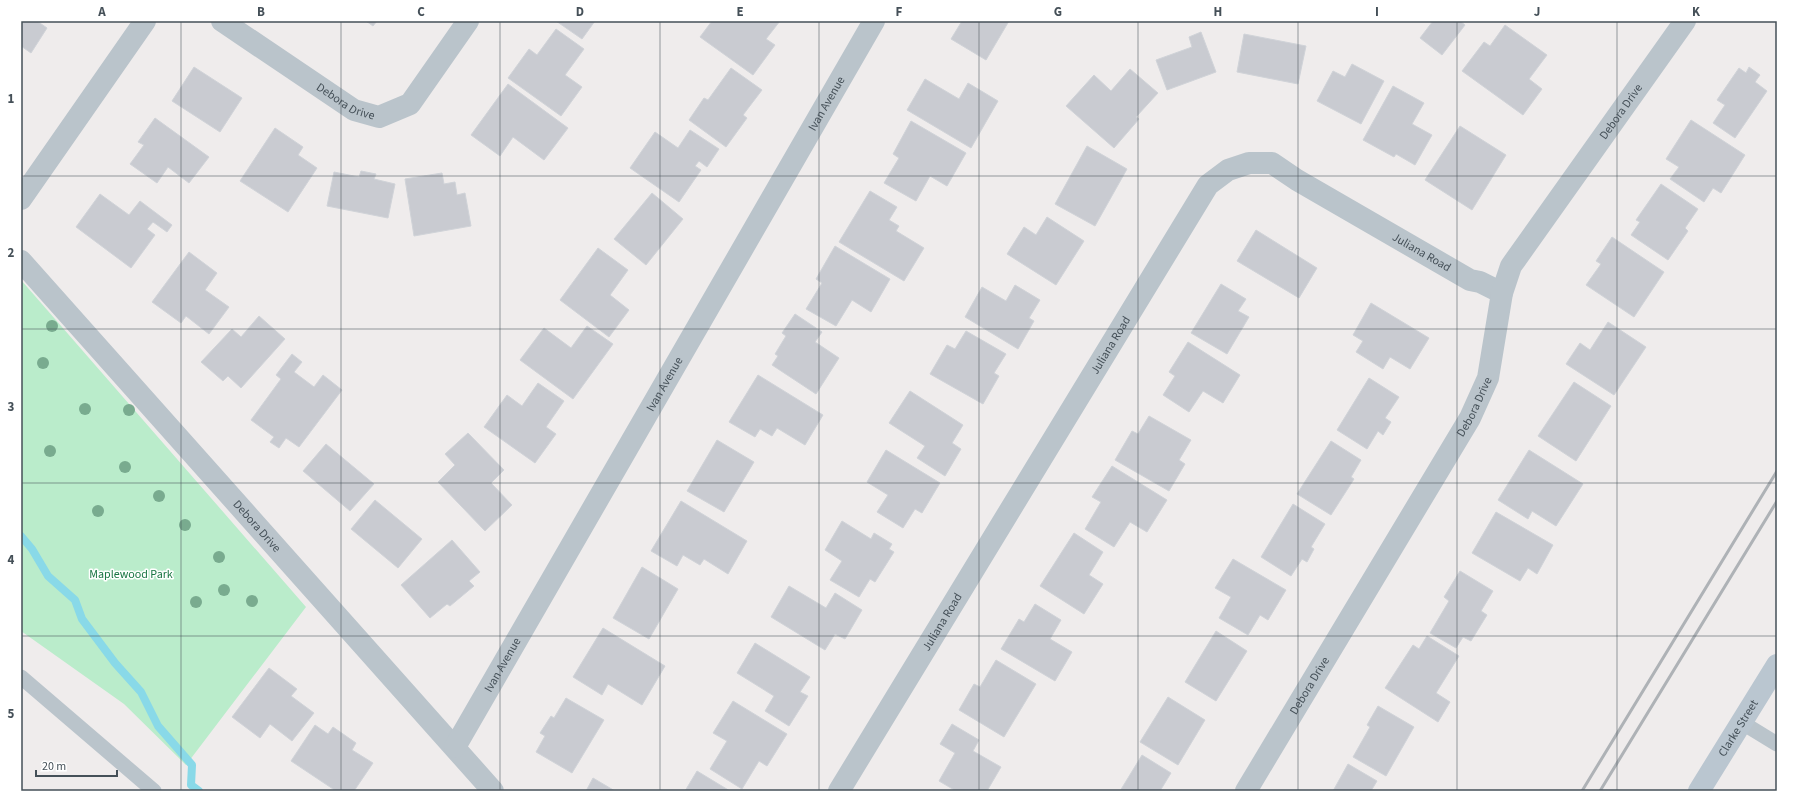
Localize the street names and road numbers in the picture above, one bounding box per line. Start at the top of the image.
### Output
street label: Ivan Avenue [804,73,849,134]
street label: Debora Drive [313,79,377,124]
street label: Debora Drive [1595,80,1647,143]
street label: Juliana Road [1389,229,1454,276]
street label: Juliana Road [1087,313,1135,378]
street label: Ivan Avenue [642,354,687,415]
street label: Debora Drive [1453,374,1496,440]
street label: Debora Drive [229,497,285,556]
street label: Juliana Road [918,590,967,654]
street label: Ivan Avenue [480,634,525,695]
street label: Debora Drive [1286,654,1334,718]
street label: Clarke Street [1714,697,1763,760]

